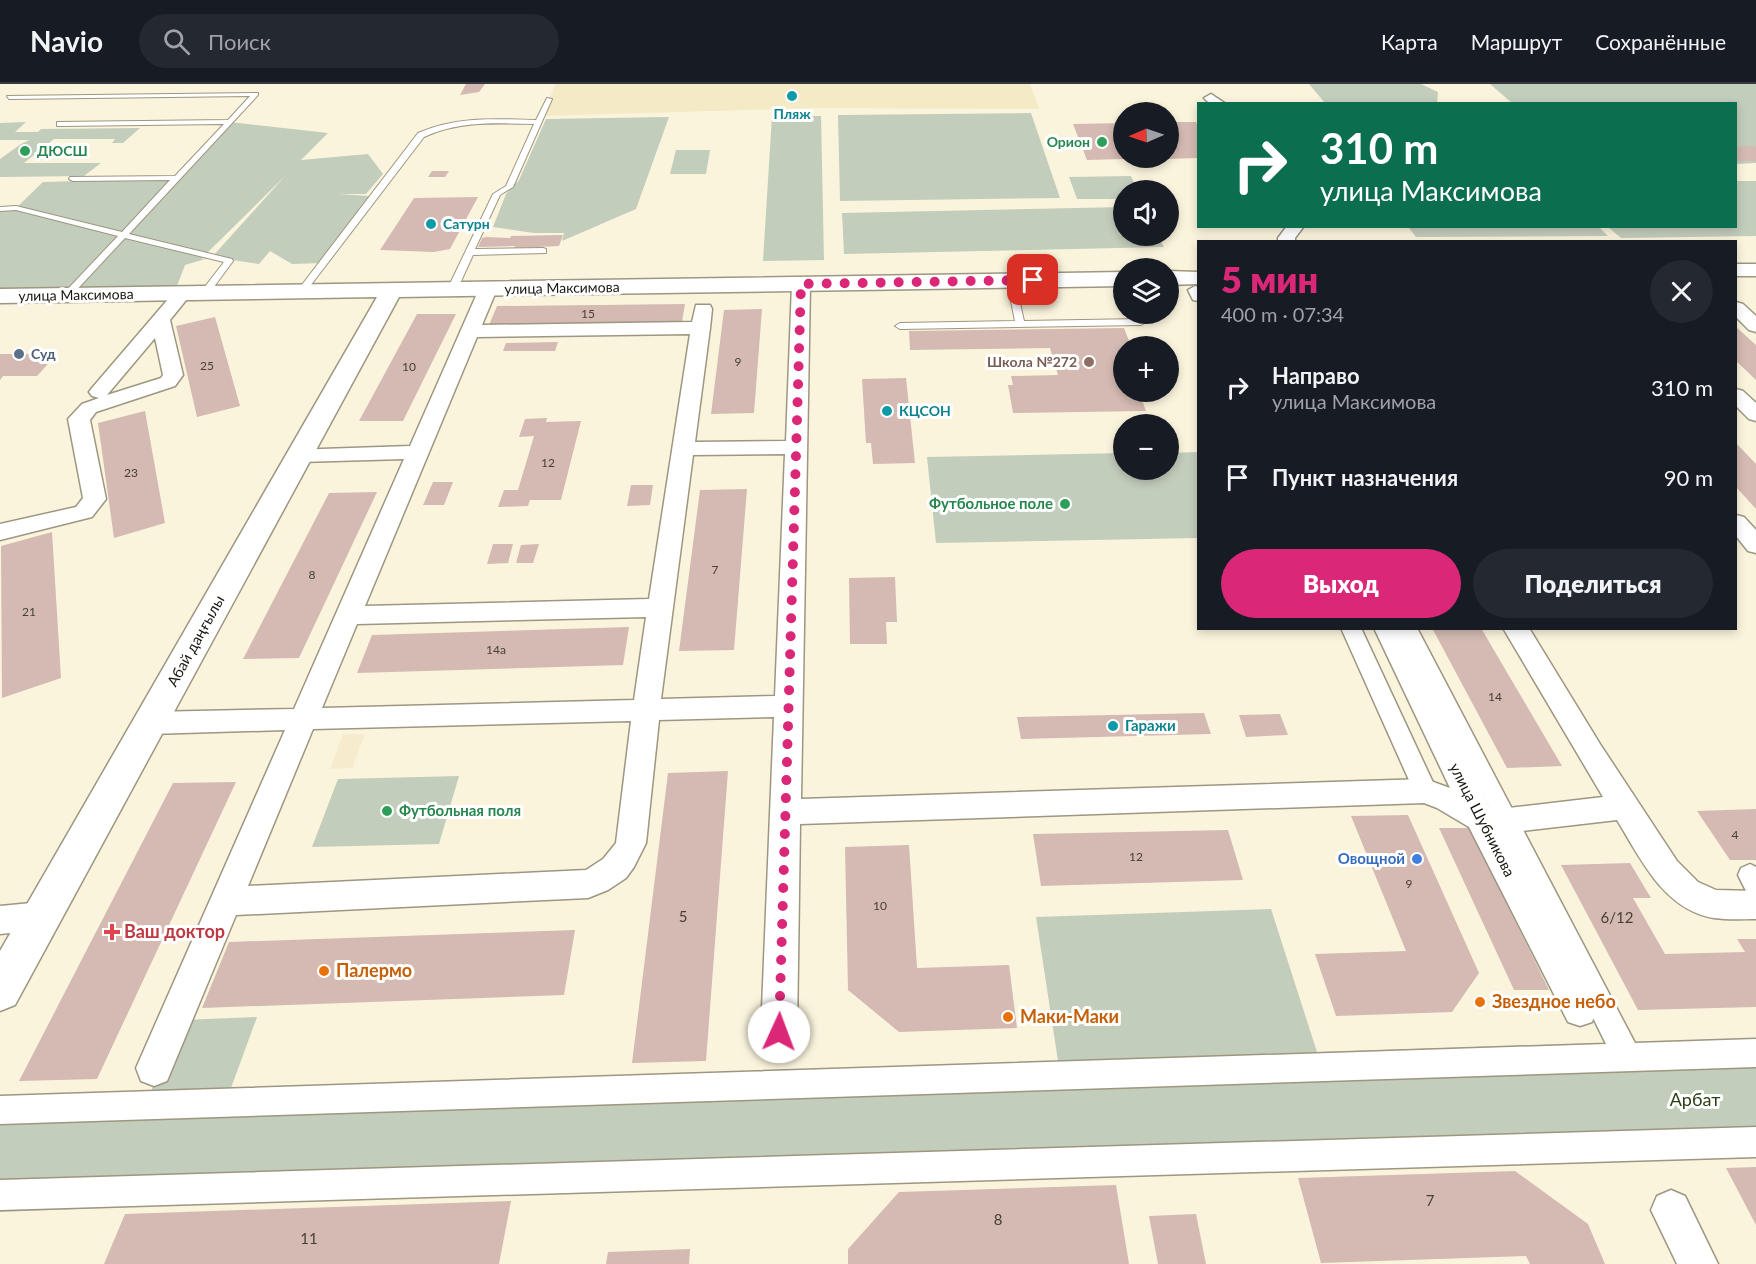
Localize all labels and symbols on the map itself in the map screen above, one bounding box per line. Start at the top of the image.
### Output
marker: Пляж [785,89,799,103]
north arrow [1113,102,1179,168]
place label: Пляж [773,105,811,122]
place label: Орион [1047,133,1090,150]
marker: Орион [1095,135,1109,149]
place label: ДЮСШ [37,142,88,159]
marker: ДЮСШ [18,144,32,158]
place label: Сатурн [443,215,490,232]
marker: Сатурн [424,217,438,231]
pin [1007,254,1058,305]
street label: улица Максимова [504,278,620,297]
street label: улица Максимова [18,285,134,304]
house number: 15 [581,306,595,321]
place label: Суд [31,345,56,362]
marker: Суд [12,347,26,361]
place label: Школа №272 [987,353,1077,370]
house number: 9 [735,354,742,369]
marker: Школа №272 [1082,355,1096,369]
house number: 25 [200,358,214,373]
house number: 10 [402,359,416,374]
place label: КЦСОН [899,402,951,419]
marker: КЦСОН [880,404,894,418]
house number: 12 [541,455,555,470]
house number: 23 [124,465,138,480]
place label: Футбольное поле [929,494,1053,512]
marker: Футбольное поле [1058,497,1072,511]
house number: 7 [712,562,719,577]
house number: 8 [309,567,316,582]
street label: Абай даңғылы [163,592,228,689]
house number: 21 [22,604,36,619]
house number: 14а [486,642,506,657]
house number: 14 [1488,689,1502,704]
place label: Гаражи [1125,716,1176,734]
marker: Гаражи [1106,719,1120,733]
street label: улица Шубникова [1446,760,1519,879]
place label: Футбольная поля [399,801,521,819]
marker: Футбольная поля [380,804,394,818]
house number: 4 [1732,827,1739,842]
house number: 12 [1129,849,1143,864]
place label: Овощной [1338,849,1405,867]
marker: Овощной [1410,852,1424,866]
house number: 9 [1406,876,1413,891]
house number: 10 [873,898,887,913]
house number: 5 [679,907,687,925]
house number: 6/12 [1601,908,1633,926]
place label: Ваш доктор [124,920,225,942]
marker: Ваш доктор [105,925,119,939]
place label: Палермо [336,959,412,981]
marker: Палермо [317,964,331,978]
place label: Звездное небо [1492,990,1616,1012]
marker: Звездное небо [1473,995,1487,1009]
position arrow [747,1000,811,1064]
place label: Маки-Маки [1020,1005,1119,1027]
marker: Маки-Маки [1001,1010,1015,1024]
park label: Арбат [1670,1088,1720,1110]
house number: 7 [1426,1191,1435,1209]
house number: 8 [994,1210,1002,1228]
house number: 11 [300,1229,318,1247]

